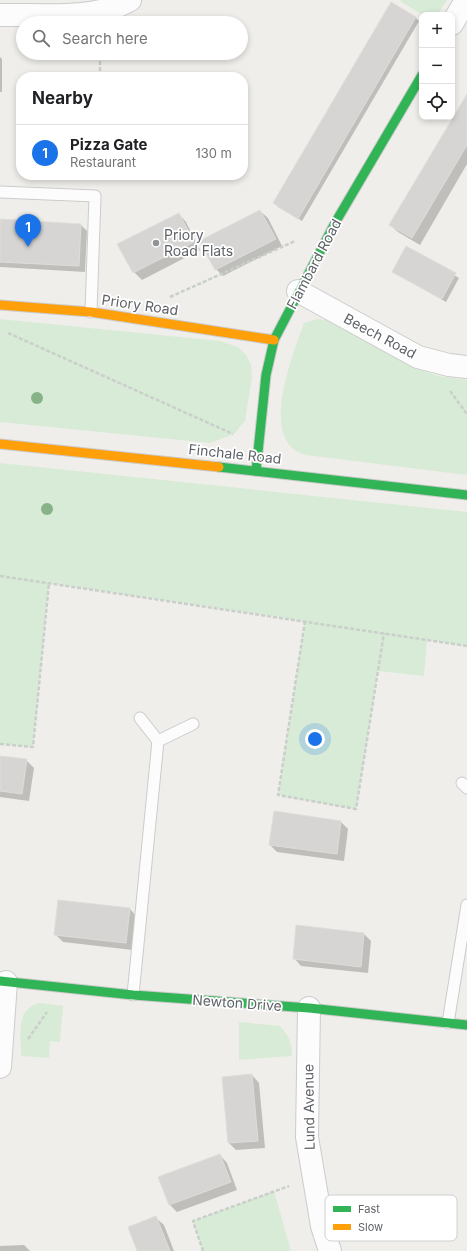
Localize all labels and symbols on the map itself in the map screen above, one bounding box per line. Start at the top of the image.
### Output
pin: 1 [15,214,41,247]
street label: Flambard Road [283,216,344,312]
place label: Priory Road Flats [164,226,233,259]
marker: Priory Road Flats [151,238,161,248]
street label: Priory Road [101,291,180,318]
street label: Beech Road [341,309,419,362]
street label: Finchale Road [188,440,282,467]
your location [305,729,325,749]
street label: Newton Drive [192,991,282,1014]
street label: Lund Avenue [299,1064,318,1150]
legend [325,1195,457,1241]
text: Fast [358,1202,380,1216]
text: Slow [358,1220,383,1234]

